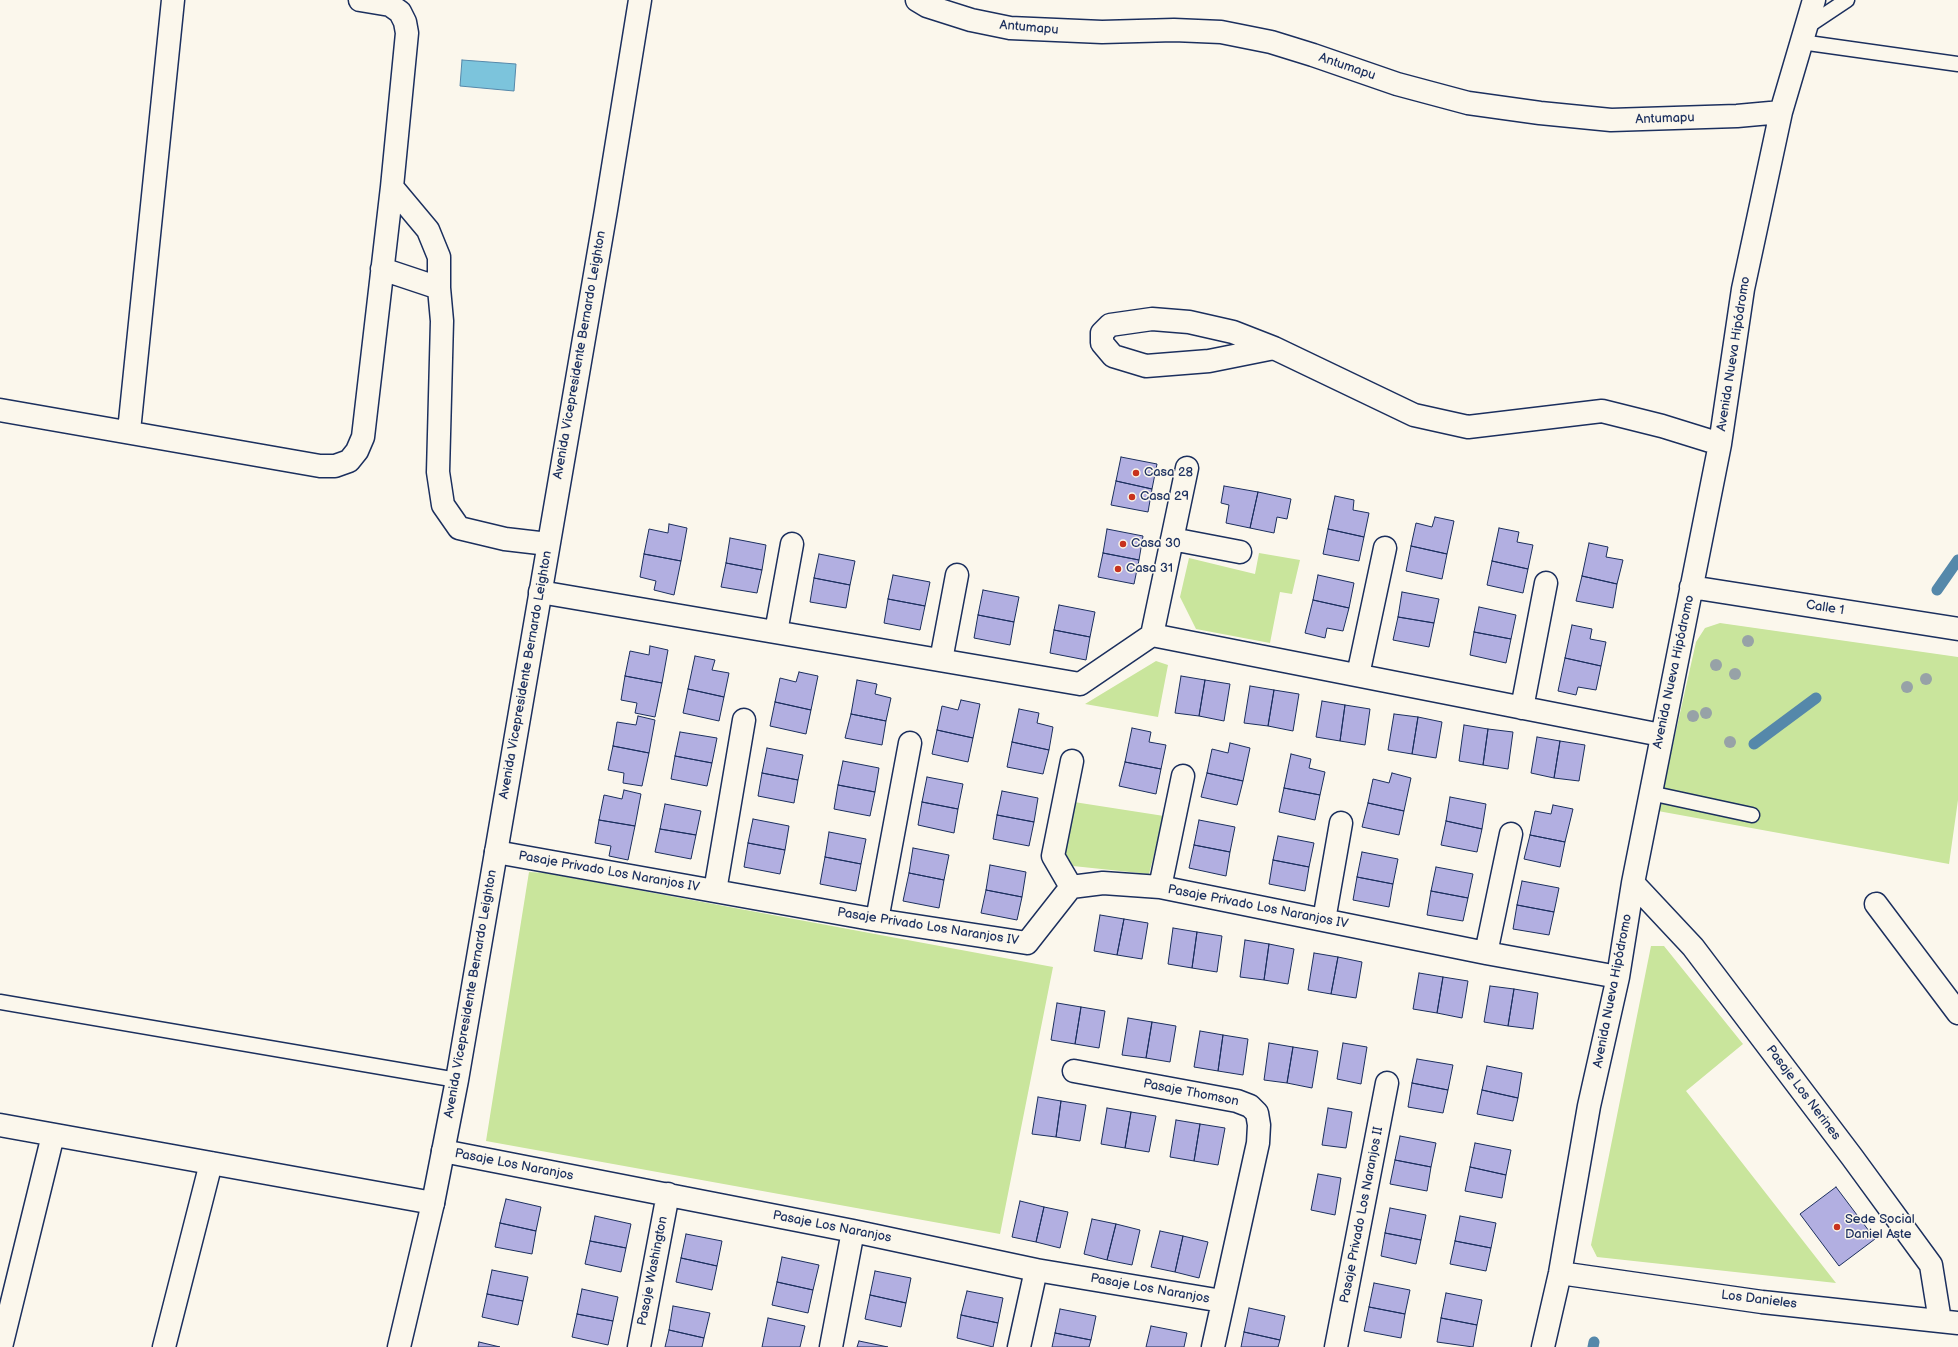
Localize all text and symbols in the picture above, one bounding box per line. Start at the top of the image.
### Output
street label: Antumapu [999,18,1059,38]
street label: Antumapu [1316,50,1378,84]
street label: Antumapu [1635,110,1695,128]
street label: Avenida Vicepresidente Bernardo Leighton [550,230,610,480]
street label: Avenida Nueva Hipódromo [1714,275,1754,433]
place label: Casa 28 [1144,465,1193,481]
marker: Casa 28 [1131,468,1141,478]
place label: Casa 29 [1140,489,1189,505]
marker: Casa 29 [1127,492,1137,502]
place label: Casa 30 [1131,536,1181,552]
marker: Casa 30 [1118,539,1128,549]
street label: Avenida Vicepresidente Bernardo Leighton [496,550,556,800]
place label: Casa 31 [1126,561,1173,577]
marker: Casa 31 [1113,564,1123,574]
street label: Avenida Nueva Hipódromo [1650,594,1698,750]
street label: Calle 1 [1805,597,1845,619]
street label: Pasaje Privado Los Naranjos IV [517,848,701,896]
street label: Avenida Vicepresidente Bernardo Leighton [441,869,501,1119]
street label: Pasaje Privado Los Naranjos IV [1166,882,1350,932]
street label: Pasaje Privado Los Naranjos IV [836,905,1020,949]
street label: Avenida Nueva Hipódromo [1590,913,1636,1069]
street label: Pasaje Los Nerines [1762,1043,1844,1143]
street label: Pasaje Thomson [1142,1076,1240,1110]
street label: Pasaje Privado Los Naranjos II [1337,1125,1387,1305]
street label: Pasaje Los Naranjos [453,1146,575,1184]
street label: Pasaje Los Naranjos [771,1208,893,1246]
place label: Sede Social Daniel Aste [1845,1212,1915,1243]
street label: Pasaje Washington [635,1215,671,1327]
marker: Sede Social Daniel Aste [1832,1222,1842,1232]
street label: Pasaje Los Naranjos [1089,1271,1211,1307]
street label: Los Danieles [1720,1288,1798,1312]

